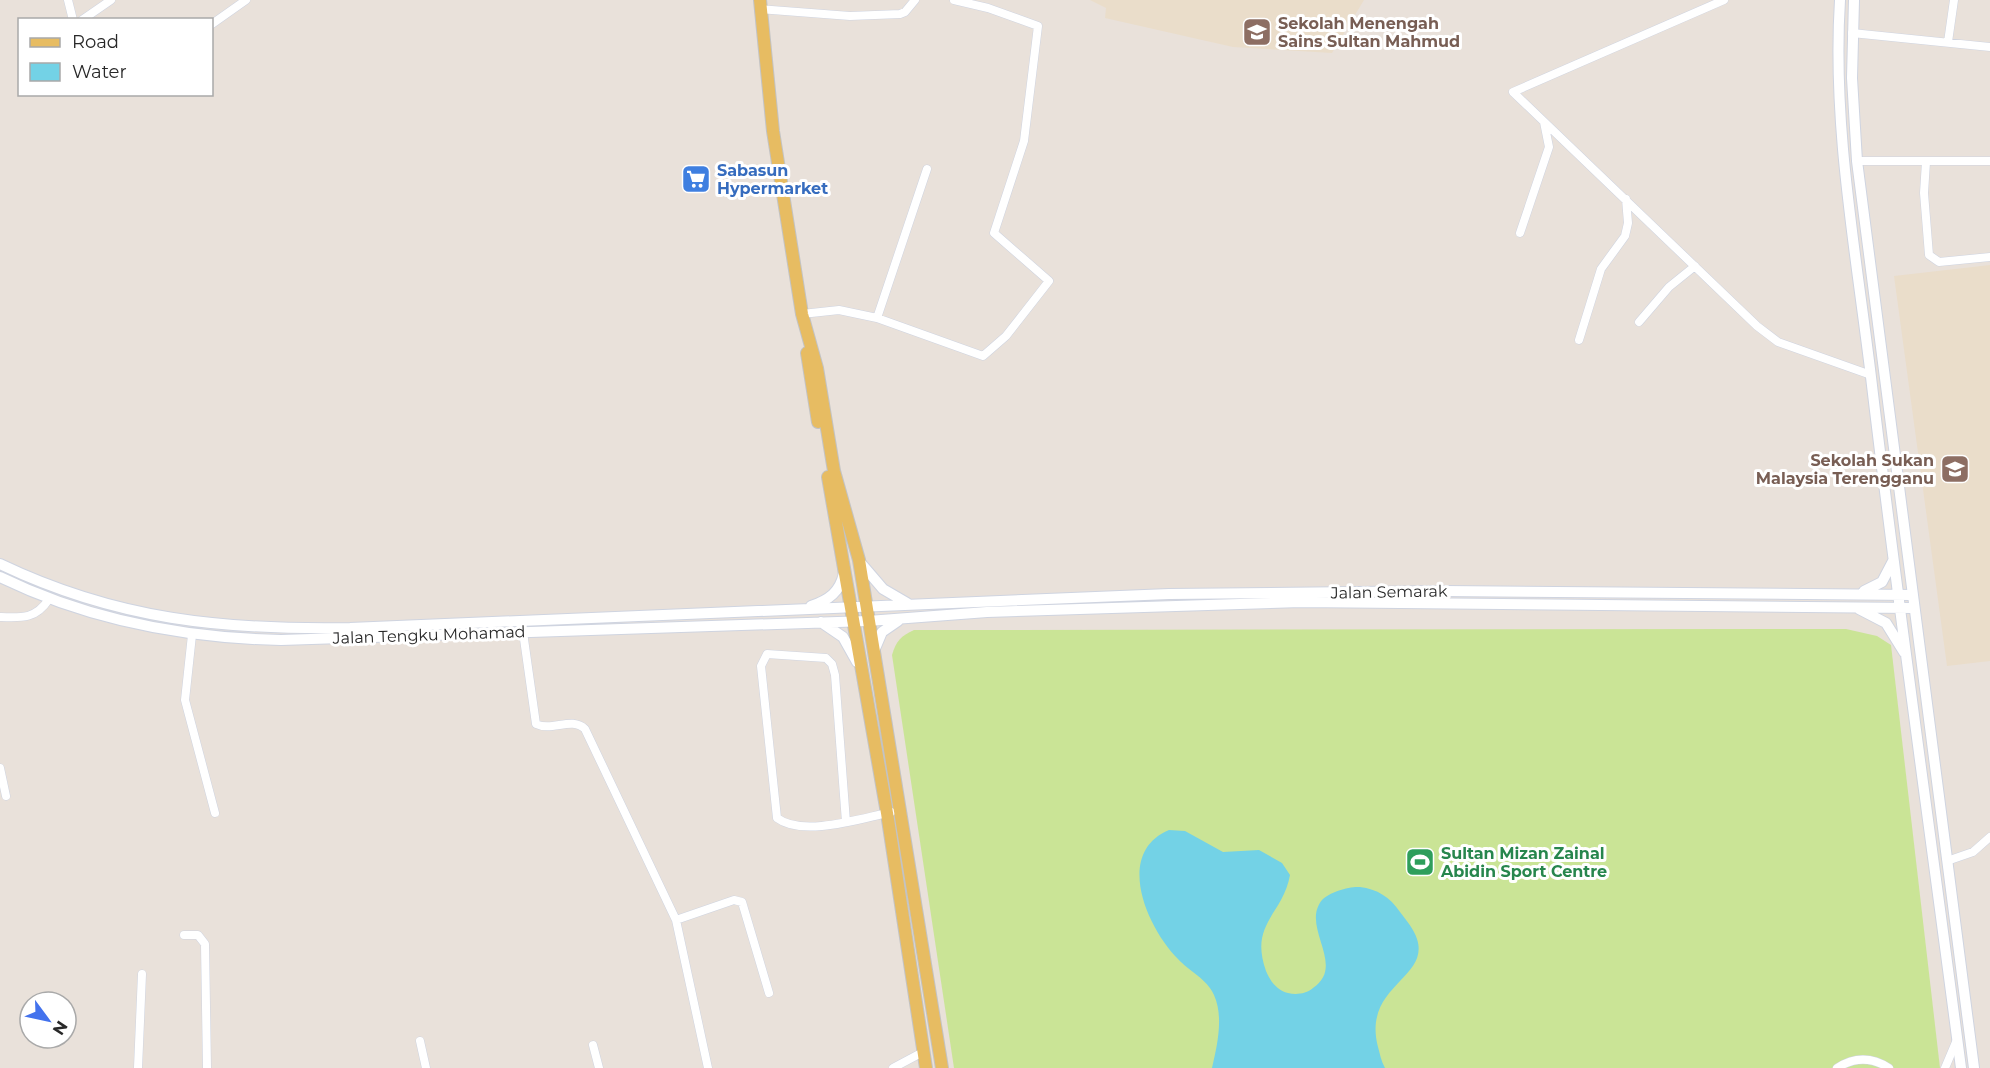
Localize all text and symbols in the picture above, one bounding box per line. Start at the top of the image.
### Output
place label: Sekolah Menengah Sains Sultan Mahmud [1278,14,1460,51]
school or university icon: Sekolah Menengah Sains Sultan Mahmud [1241,16,1273,48]
legend [18,18,213,96]
text: Road [72,31,119,53]
text: Water [72,61,127,83]
place label: Sabasun Hypermarket [717,161,828,198]
supermarket icon: Sabasun Hypermarket [680,163,712,195]
place label: Sekolah Sukan Malaysia Terengganu [1756,451,1934,488]
school or university icon: Sekolah Sukan Malaysia Terengganu [1939,453,1971,485]
street label: Jalan Semarak [1329,581,1448,603]
street label: Jalan Tengku Mohamad [331,622,526,648]
place label: Sultan Mizan Zainal Abidin Sport Centre [1440,844,1607,881]
sports icon: Sultan Mizan Zainal Abidin Sport Centre [1404,846,1436,878]
north arrow [18,990,78,1050]
text: N [49,1017,72,1038]

